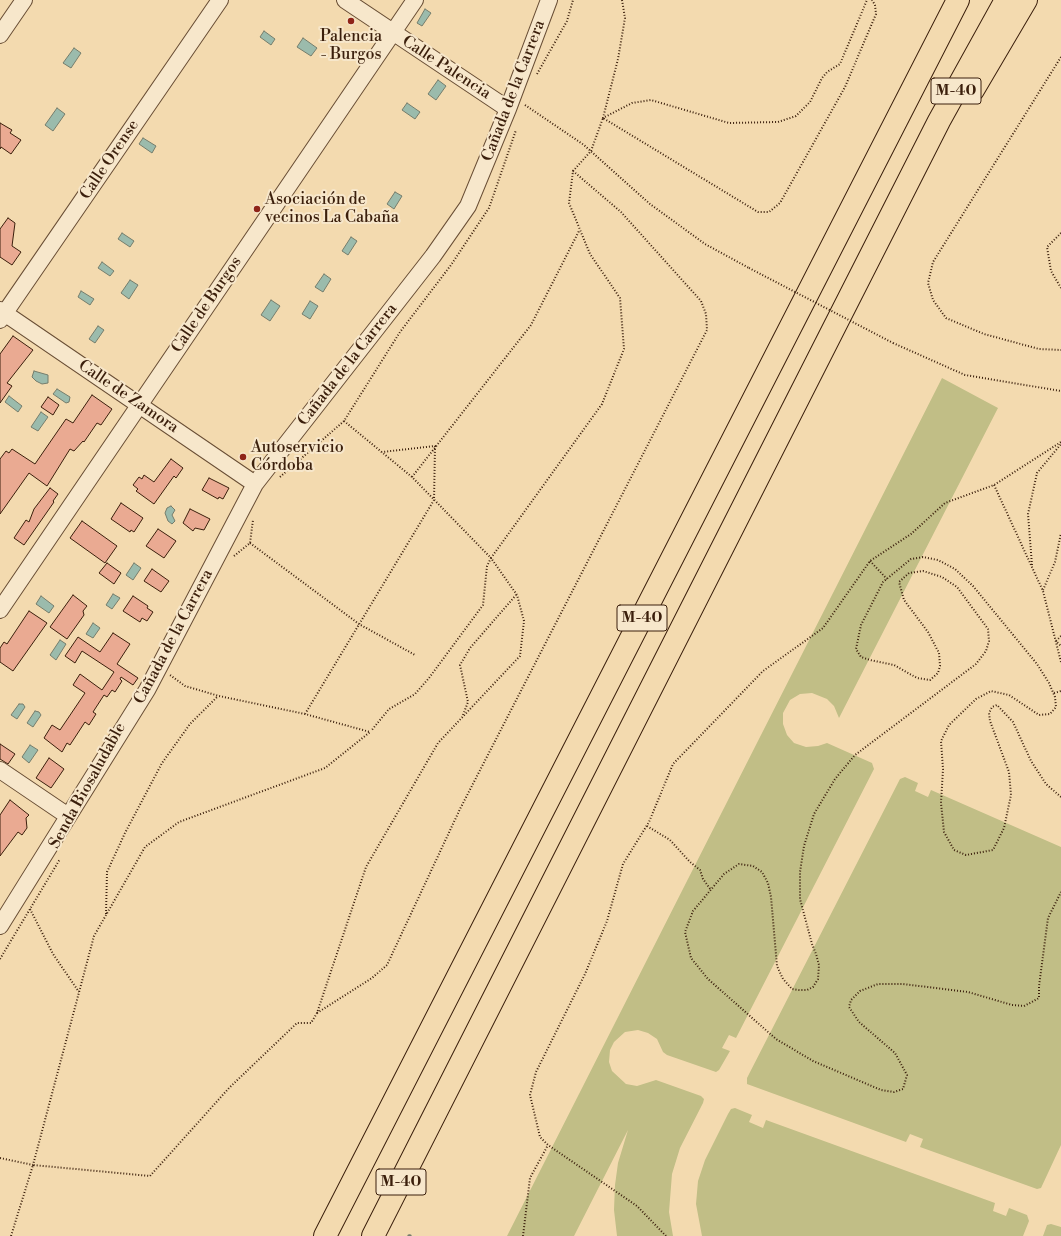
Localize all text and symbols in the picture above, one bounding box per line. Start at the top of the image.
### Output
marker: Palencia - Burgos [346,16,356,26]
street label: Cañada de la Carrera [478,18,550,164]
place label: Palencia - Burgos [320,27,382,65]
street label: Calle Palencia [398,32,494,104]
road number: M-40 [931,78,981,104]
street label: Calle Orense [76,117,144,203]
place label: Asociación de vecinos La Cabaña [265,190,399,228]
marker: Asociación de vecinos La Cabaña [252,204,262,214]
street label: Calle de Burgos [168,253,246,357]
street label: Cañada de la Carrera [294,300,402,430]
street label: Calle de Zamora [74,356,182,438]
place label: Autoservicio Córdoba [251,438,344,476]
marker: Autoservicio Córdoba [238,452,248,462]
street label: Cañada de la Carrera [130,566,218,708]
road number: M-40 [617,605,667,631]
street label: Senda Biosaludable [45,720,131,852]
road number: M-40 [376,1169,426,1195]

